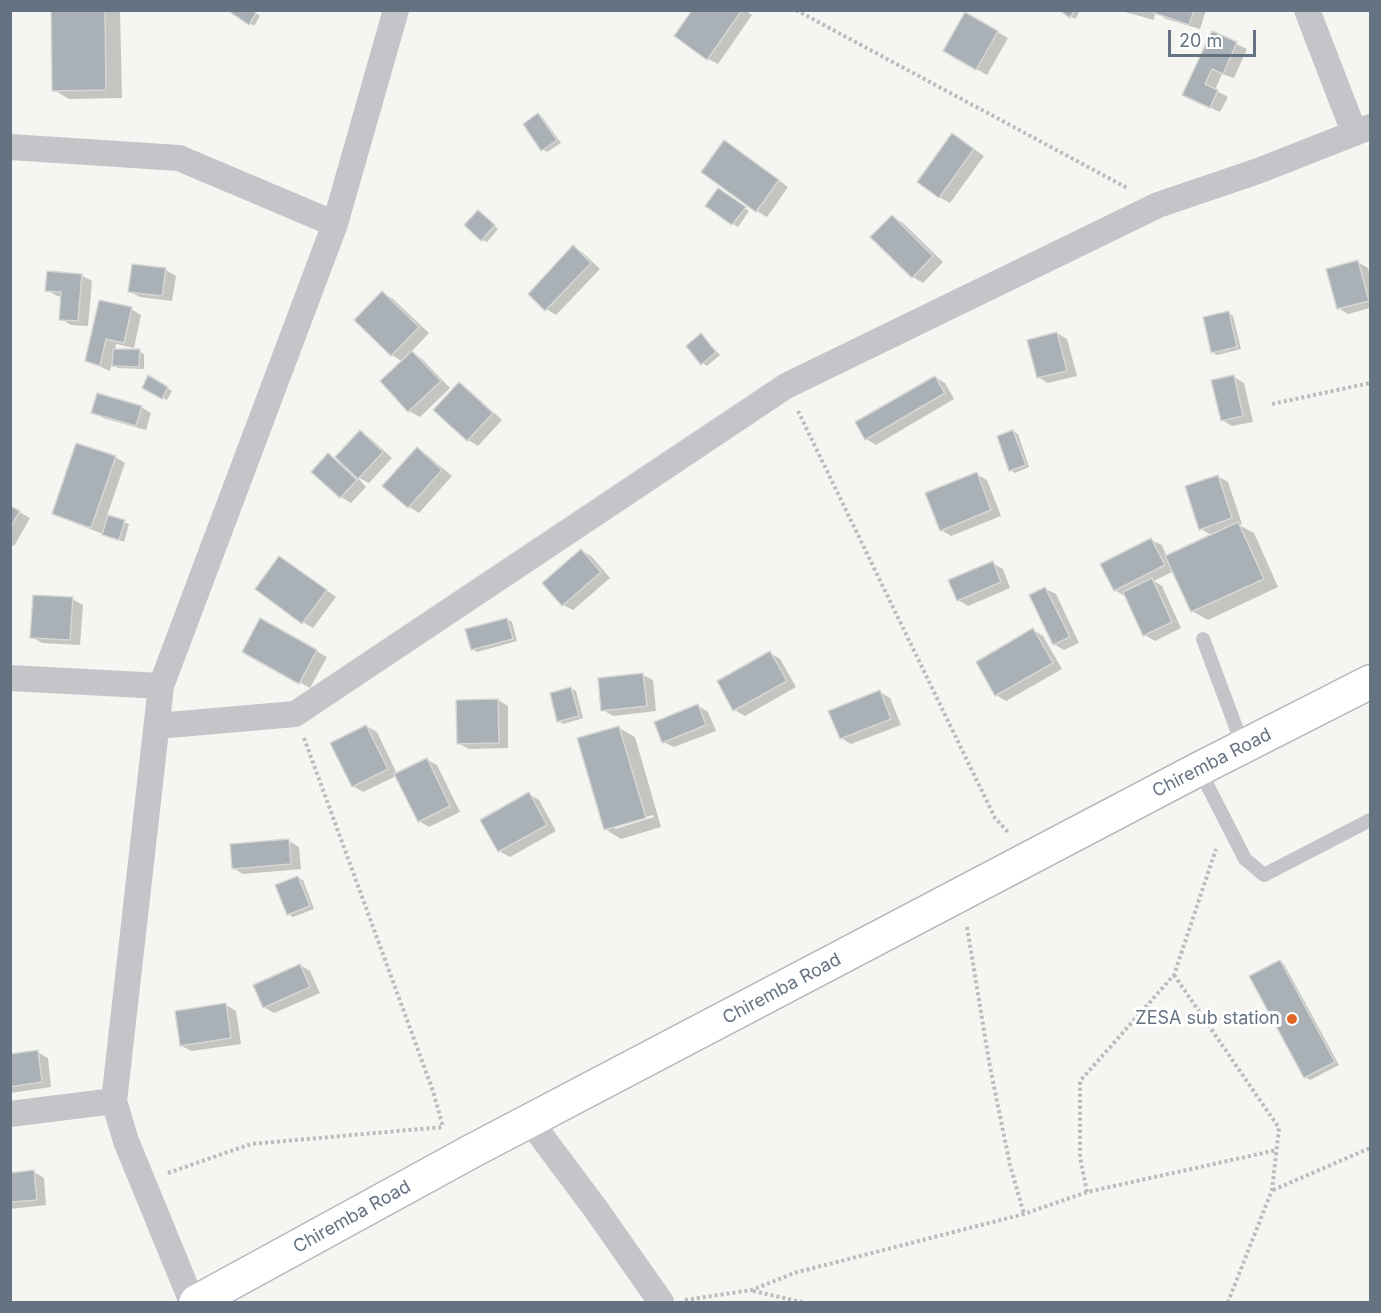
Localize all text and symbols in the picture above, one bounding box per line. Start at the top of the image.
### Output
scale bar [1171,18,1260,56]
text: 20 m [1179,30,1222,51]
street label: Chiremba Road [1149,724,1275,802]
street label: Chiremba Road [719,949,845,1029]
place label: ZESA sub station [1135,1008,1280,1030]
marker: ZESA sub station [1285,1012,1299,1026]
street label: Chiremba Road [290,1176,414,1258]

